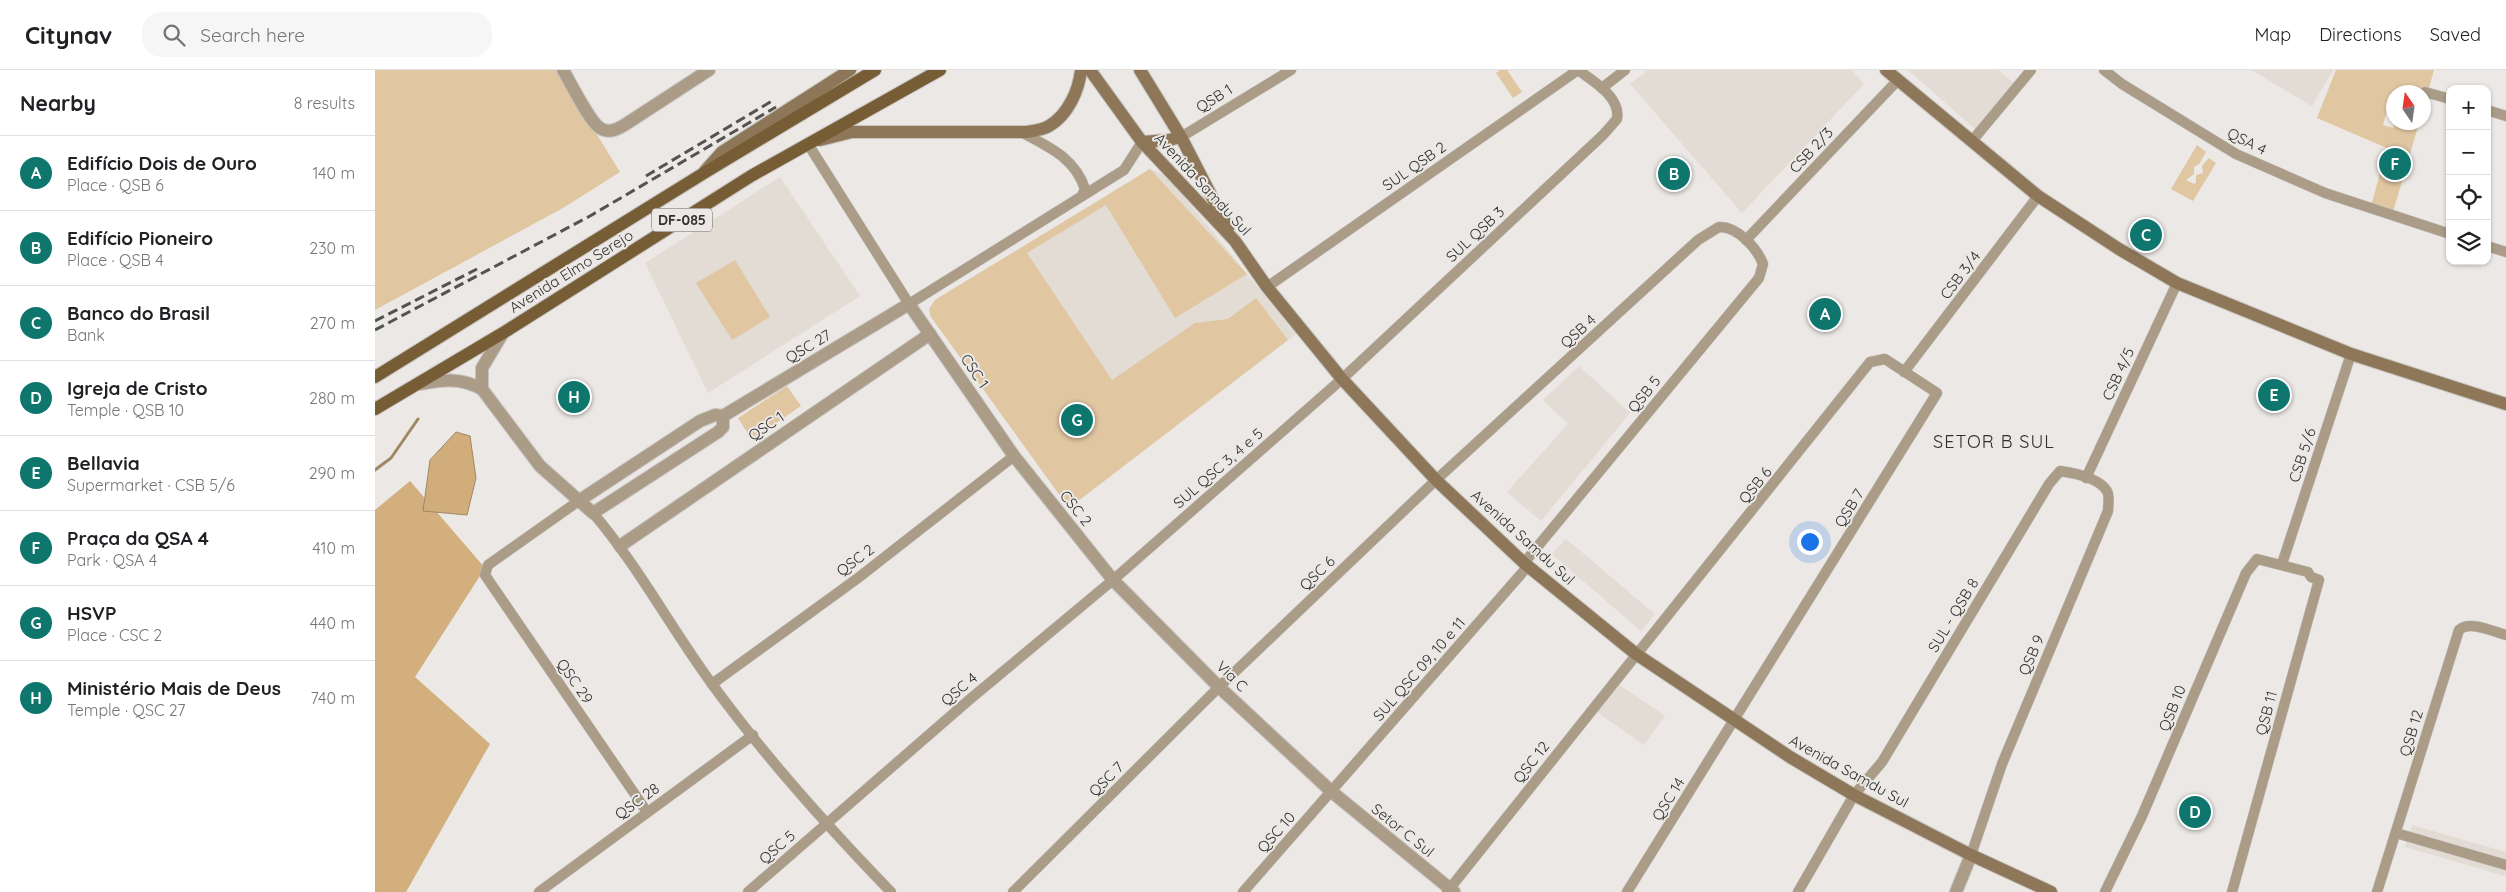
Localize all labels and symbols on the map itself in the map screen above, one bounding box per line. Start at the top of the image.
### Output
street label: QSB 1 [1192,79,1236,117]
north arrow [2386,85,2431,130]
street label: CSB 2/3 [1785,123,1837,177]
street label: QSA 4 [2224,123,2270,159]
street label: Avenida Samdu Sul [1151,129,1255,239]
street label: SUL QSB 2 [1378,137,1450,195]
pin: F [2379,145,2411,183]
pin: B [1658,155,1690,193]
street label: SUL QSB 3 [1442,202,1508,266]
road number: DF-085 [652,208,712,232]
pin: C [2130,216,2162,254]
street label: Avenida Elmo Serejo [506,225,636,317]
street label: CSB 3/4 [1936,247,1984,303]
pin: A [1809,295,1841,333]
street label: QSB 4 [1556,310,1600,352]
street label: QSC 27 [782,325,834,367]
street label: CSB 4/5 [2098,345,2138,403]
street label: CSC 1 [957,350,993,392]
street label: QSB 5 [1623,372,1665,416]
pin: E [2258,376,2290,414]
pin: H [558,378,590,416]
pin: G [1061,401,1093,439]
street label: QSC 1 [744,407,788,445]
street label: SUL QSC 3, 4 e 5 [1169,424,1267,512]
street label: CSB 5/6 [2284,425,2320,485]
district label: SETOR B SUL [1933,430,2055,453]
street label: QSB 6 [1734,463,1776,507]
street label: Avenida Samdu Sul [1467,485,1579,589]
street label: QSB 7 [1830,485,1868,531]
street label: CSC 2 [1056,486,1096,530]
your location [1797,529,1823,555]
street label: QSC 2 [832,540,878,580]
street label: QSC 6 [1295,552,1339,594]
street label: SUL - QSB 8 [1923,574,1983,656]
street label: SUL QSC 09, 10 e 11 [1369,613,1469,725]
street label: QSB 9 [2014,632,2048,678]
street label: QSC 29 [553,655,597,707]
street label: Via C [1212,657,1252,696]
street label: QSC 4 [937,668,981,710]
street label: QSB 10 [2154,682,2190,734]
street label: QSB 11 [2251,689,2281,737]
street label: QSB 12 [2395,707,2427,759]
street label: Avenida Samdu Sul [1786,730,1912,812]
street label: QSC 12 [1509,737,1553,787]
street label: QSC 7 [1085,757,1128,800]
street label: QSC 14 [1647,774,1689,824]
street label: QSC 28 [611,779,663,823]
pin: D [2179,793,2211,831]
street label: Setor C Sul [1368,799,1438,861]
street label: QSC 10 [1253,808,1299,856]
street label: QSC 5 [755,826,799,868]

